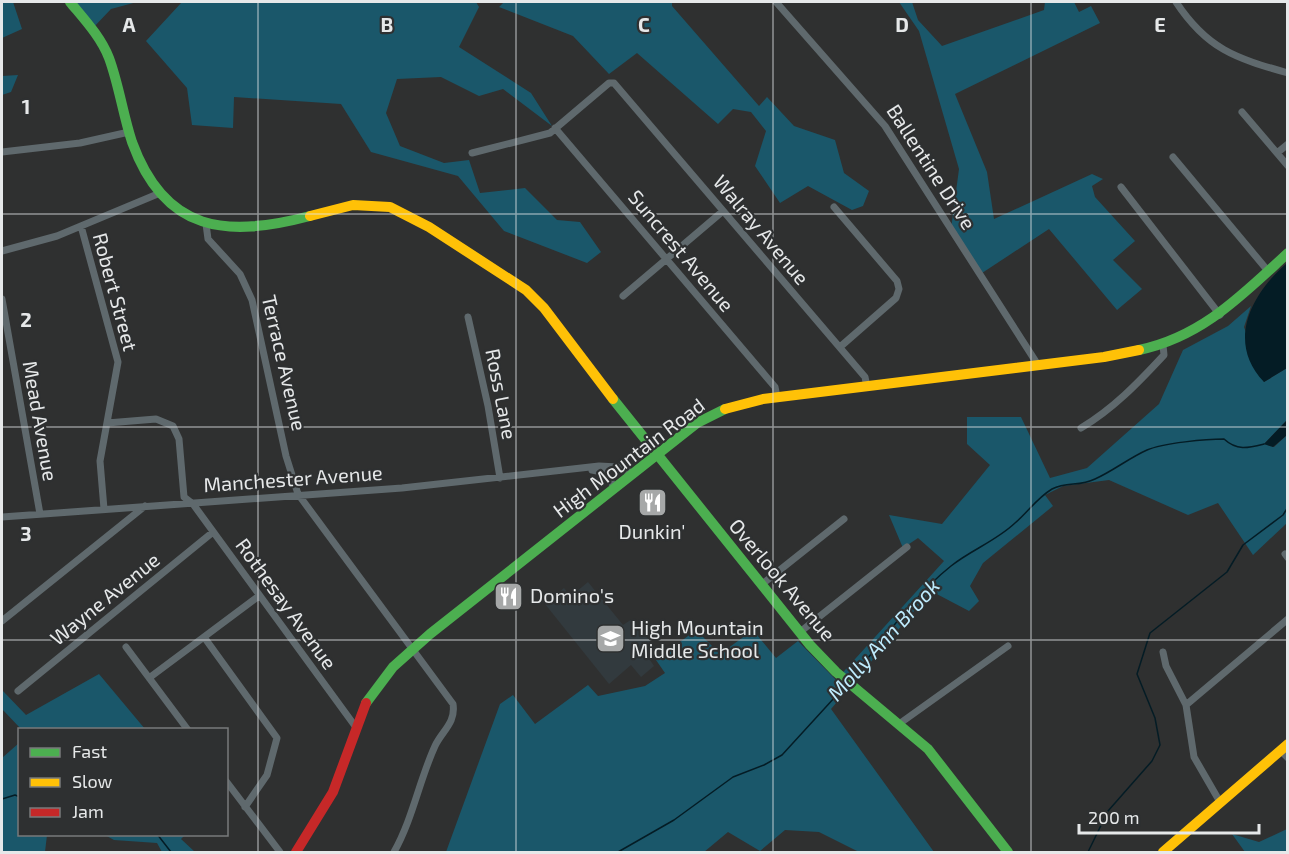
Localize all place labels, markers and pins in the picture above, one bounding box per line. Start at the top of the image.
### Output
restaurant icon: Dunkin' [636,486,668,518]
place label: Dunkin' [618,519,686,543]
restaurant icon: Domino's [493,580,525,612]
place label: Domino's [530,583,614,607]
place label: High Mountain Middle School [631,615,764,662]
school or university icon: High Mountain Middle School [594,623,626,655]

